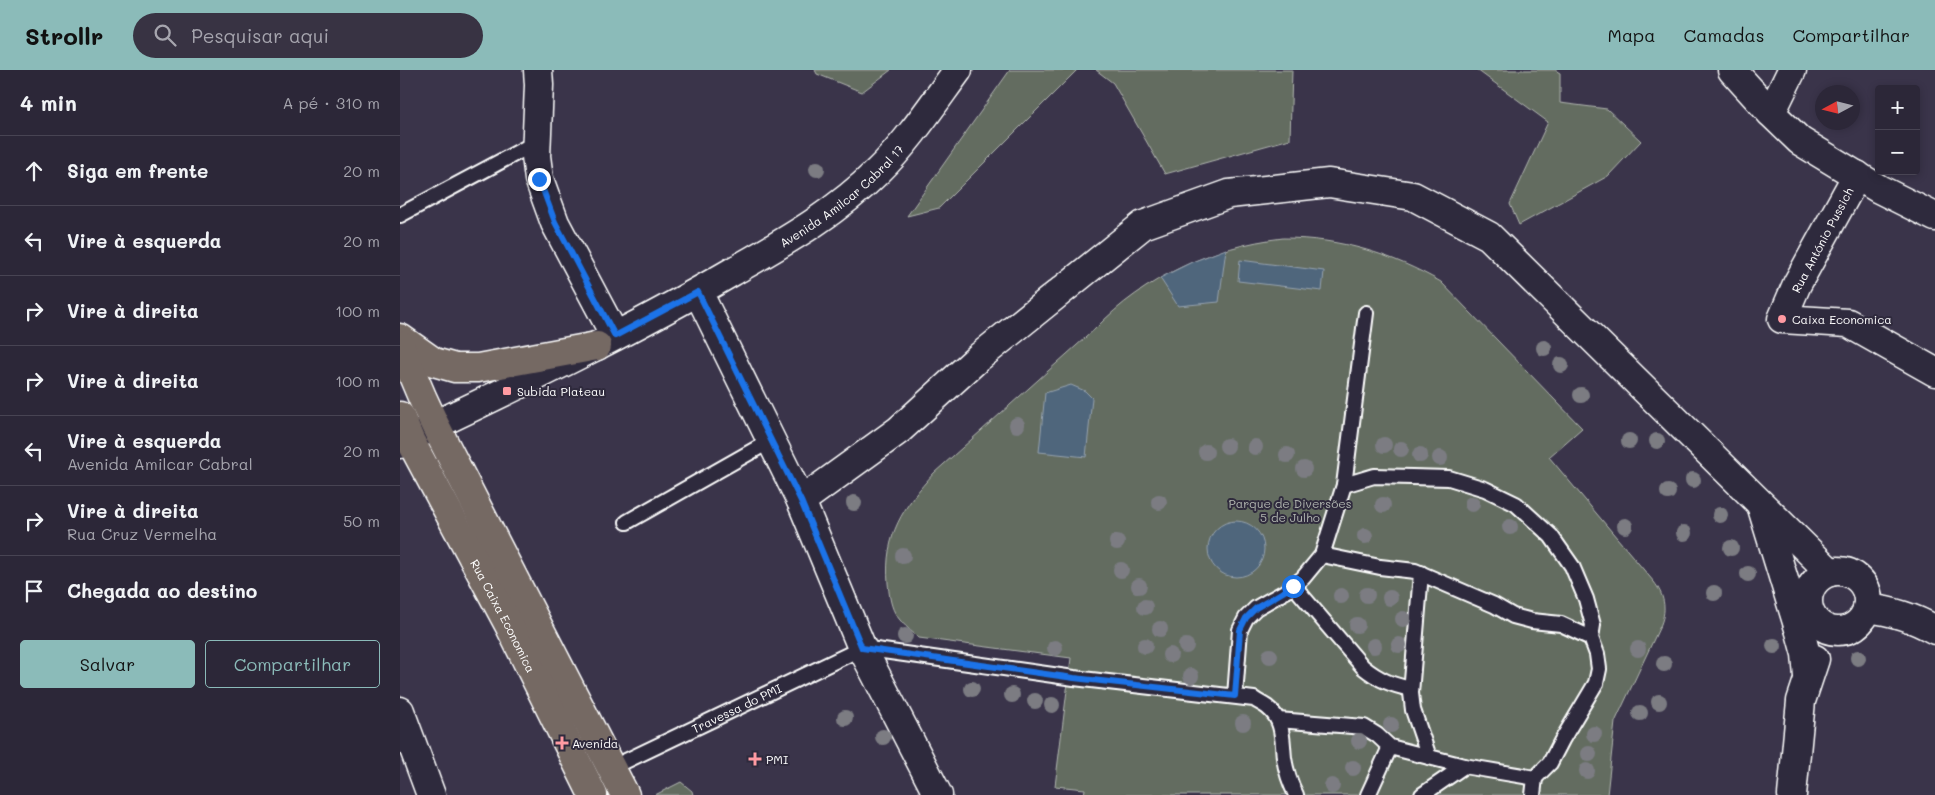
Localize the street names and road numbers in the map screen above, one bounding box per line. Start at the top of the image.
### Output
street label: Avenida Amilcar Cabral 17 [777,141,907,251]
street label: Rua António Pussich [1787,184,1857,296]
street label: Rua Caixa Economica [467,556,539,675]
street label: Travessa do PMI [689,680,784,736]

